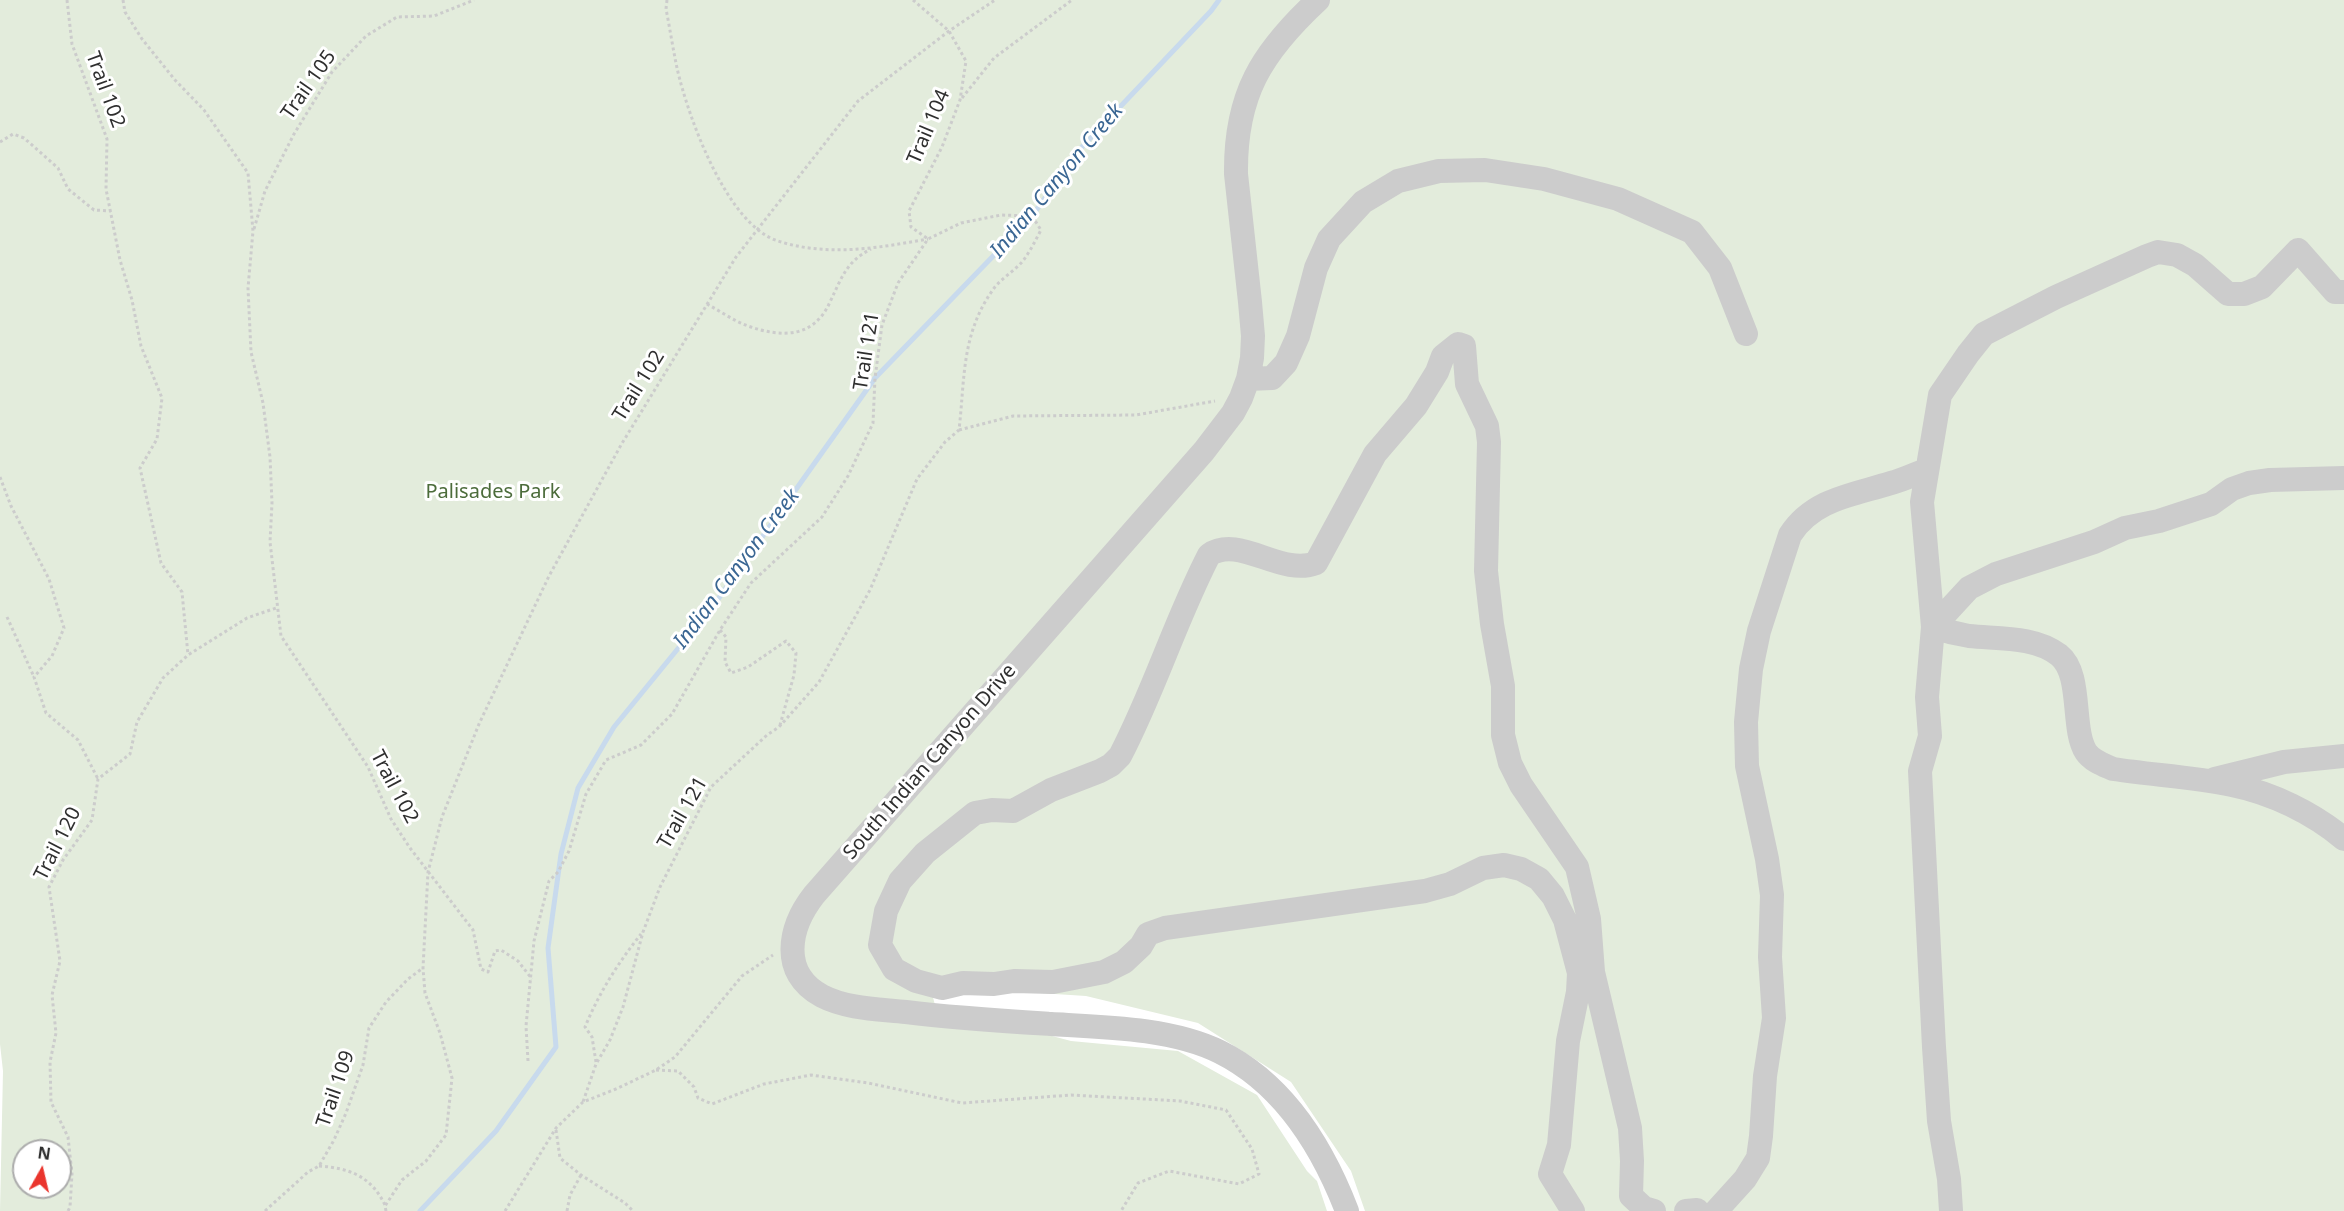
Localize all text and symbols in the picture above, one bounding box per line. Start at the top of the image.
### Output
street label: Trail 105 [277,46,341,124]
street label: Trail 102 [80,49,130,131]
street label: Trail 104 [903,86,955,168]
water label: Indian Canyon Creek [985,99,1129,263]
street label: Trail 121 [849,310,885,392]
street label: Trail 102 [608,346,670,426]
park label: Palisades Park [425,480,561,504]
water label: Indian Canyon Creek [669,484,805,654]
street label: South Indian Canyon Drive [839,659,1021,865]
street label: Trail 102 [365,746,423,828]
street label: Trail 121 [653,773,713,853]
street label: Trail 120 [29,803,87,885]
street label: Trail 109 [312,1048,360,1130]
north arrow [12,1139,72,1199]
text: N [36,1141,52,1165]

